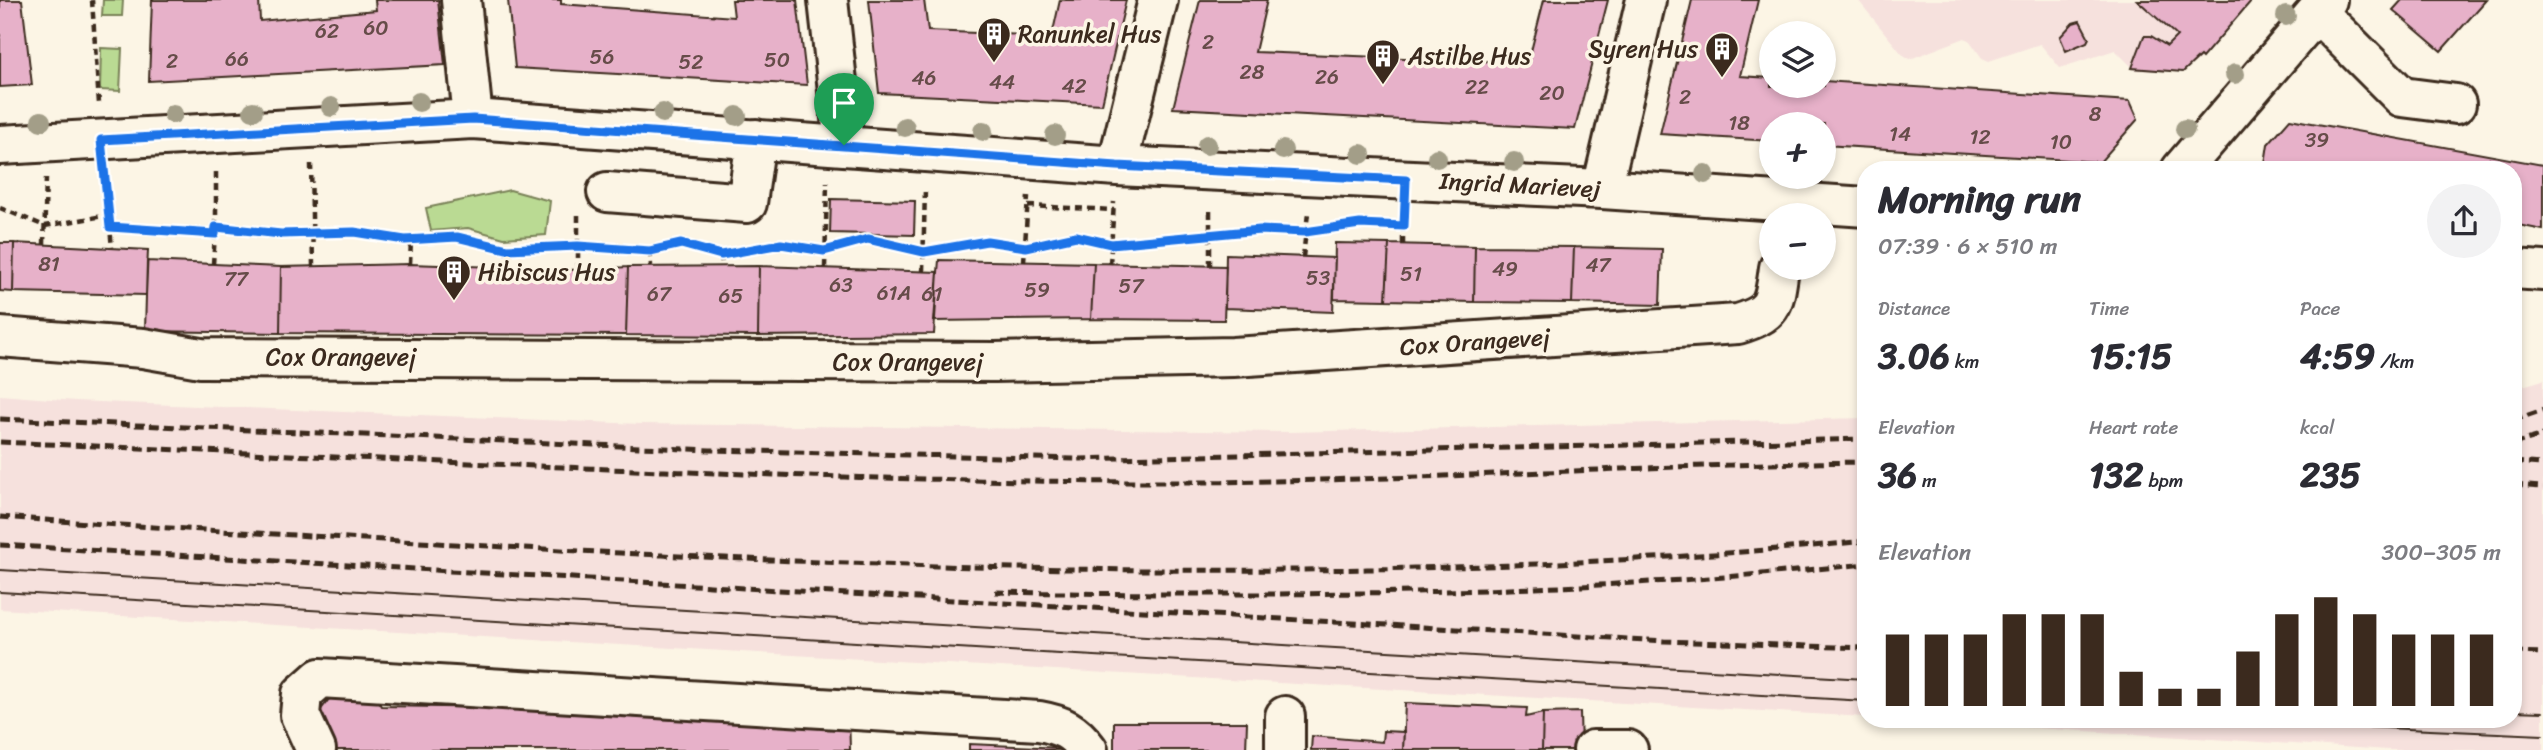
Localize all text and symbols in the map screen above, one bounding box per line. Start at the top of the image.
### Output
house number: 60 [363,9,389,47]
house number: 62 [315,12,339,50]
place label: Ranunkel Hus [1018,13,1162,55]
building icon: Ranunkel Hus [975,15,1013,64]
map controls [1759,21,1836,280]
button: layers [1759,21,1836,98]
house number: 2 [1202,23,1214,61]
place label: Syren Hus [1588,28,1699,70]
building icon: Syren Hus [1703,30,1741,79]
place label: Astilbe Hus [1407,35,1531,77]
building icon: Astilbe Hus [1364,37,1402,86]
house number: 56 [590,38,614,76]
house number: 66 [225,40,249,78]
house number: 50 [764,41,790,79]
house number: 2 [166,42,178,80]
house number: 52 [679,43,703,81]
house number: 28 [1240,53,1265,91]
house number: 26 [1315,58,1339,96]
house number: 46 [911,59,937,97]
house number: 44 [989,63,1015,101]
house number: 42 [1061,67,1087,105]
house number: 22 [1465,68,1489,106]
pin [814,73,874,145]
house number: 20 [1539,74,1565,112]
house number: 2 [1679,78,1691,116]
icon: arrive [825,84,863,122]
house number: 8 [2089,95,2102,133]
house number: 18 [1728,104,1750,142]
button: + [1759,112,1836,189]
house number: 14 [1889,115,1911,153]
house number: 12 [1969,118,1991,156]
house number: 39 [2305,121,2329,159]
house number: 10 [2050,123,2072,161]
street label: Ingrid Marievej [1437,160,1602,210]
text: Morning run [1878,166,2081,233]
button: share [2427,184,2501,258]
button: − [1759,203,1836,280]
text: 07:39 · 6 × 510 m [1878,226,2057,267]
house number: 81 [38,245,60,283]
house number: 47 [1585,246,1613,284]
house number: 49 [1492,250,1518,288]
place label: Hibiscus Hus [478,251,615,293]
building icon: Hibiscus Hus [435,253,473,302]
house number: 51 [1400,255,1422,293]
house number: 53 [1306,259,1331,297]
house number: 77 [224,260,250,298]
house number: 63 [829,266,853,304]
house number: 57 [1119,267,1145,305]
house number: 59 [1024,271,1050,309]
house number: 61A [877,274,911,312]
house number: 67 [647,275,673,313]
house number: 61 [922,275,942,313]
house number: 65 [719,277,744,315]
text: Distance [1878,292,1950,325]
text: Time [2089,292,2129,325]
text: Pace [2300,292,2340,325]
street label: Cox Orangevej [1399,316,1552,368]
text: 3.06 [1878,325,1950,387]
text: 15:15 [2089,325,2172,387]
text: 4:59 [2300,325,2375,387]
street label: Cox Orangevej [266,336,417,378]
street label: Cox Orangevej [833,341,984,383]
text: km [1950,345,1979,378]
text: /km [2375,345,2414,378]
text: Elevation [1878,411,1955,444]
text: Heart rate [2089,411,2178,444]
text: kcal [2300,411,2335,444]
text: 36 [1878,444,1917,506]
text: 132 [2089,444,2143,506]
text: 235 [2300,444,2361,506]
text: m [1917,464,1937,497]
text: bpm [2143,464,2183,497]
text: Elevation [1878,532,1971,573]
text: 300–305 m [2381,532,2501,573]

